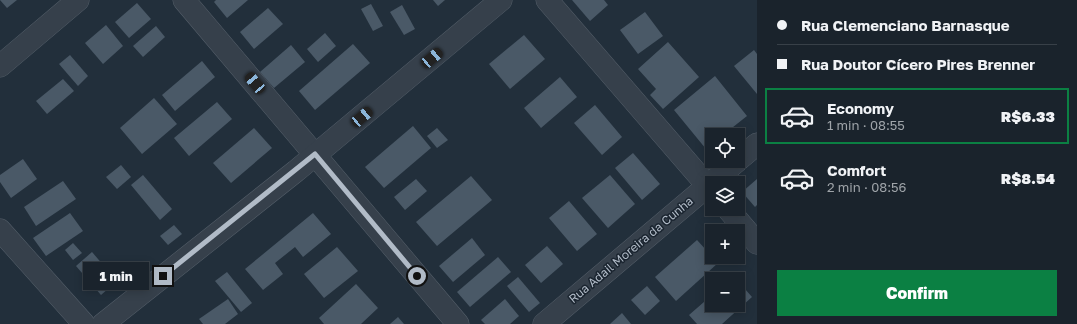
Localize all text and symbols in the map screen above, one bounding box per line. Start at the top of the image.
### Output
text: Rua Clemenciano Barnasque [801,16,1010,34]
car [419,46,445,70]
text: Rua Doutor Cícero Pires Brenner [801,55,1035,73]
car [243,70,267,96]
icon: car [779,98,815,134]
text: Economy [827,99,894,117]
car [349,105,375,129]
text: R$6.33 [1001,107,1055,125]
text: 1 min · 08:55 [827,117,905,133]
map controls [705,128,745,312]
button: locate [705,128,745,168]
icon: car [779,160,815,196]
text: Comfort [827,161,886,179]
text: R$8.54 [1001,169,1055,187]
button: layers [705,176,745,216]
text: 2 min · 08:56 [827,179,906,195]
street label: Rua Adail Moreira da Cunha [565,193,696,306]
button: + [705,224,745,264]
callout: 1 min [83,262,149,290]
route end [154,267,172,285]
route start [408,267,426,285]
text: 1 min [99,268,133,284]
button: Confirm [777,270,1057,316]
button: − [705,272,745,312]

